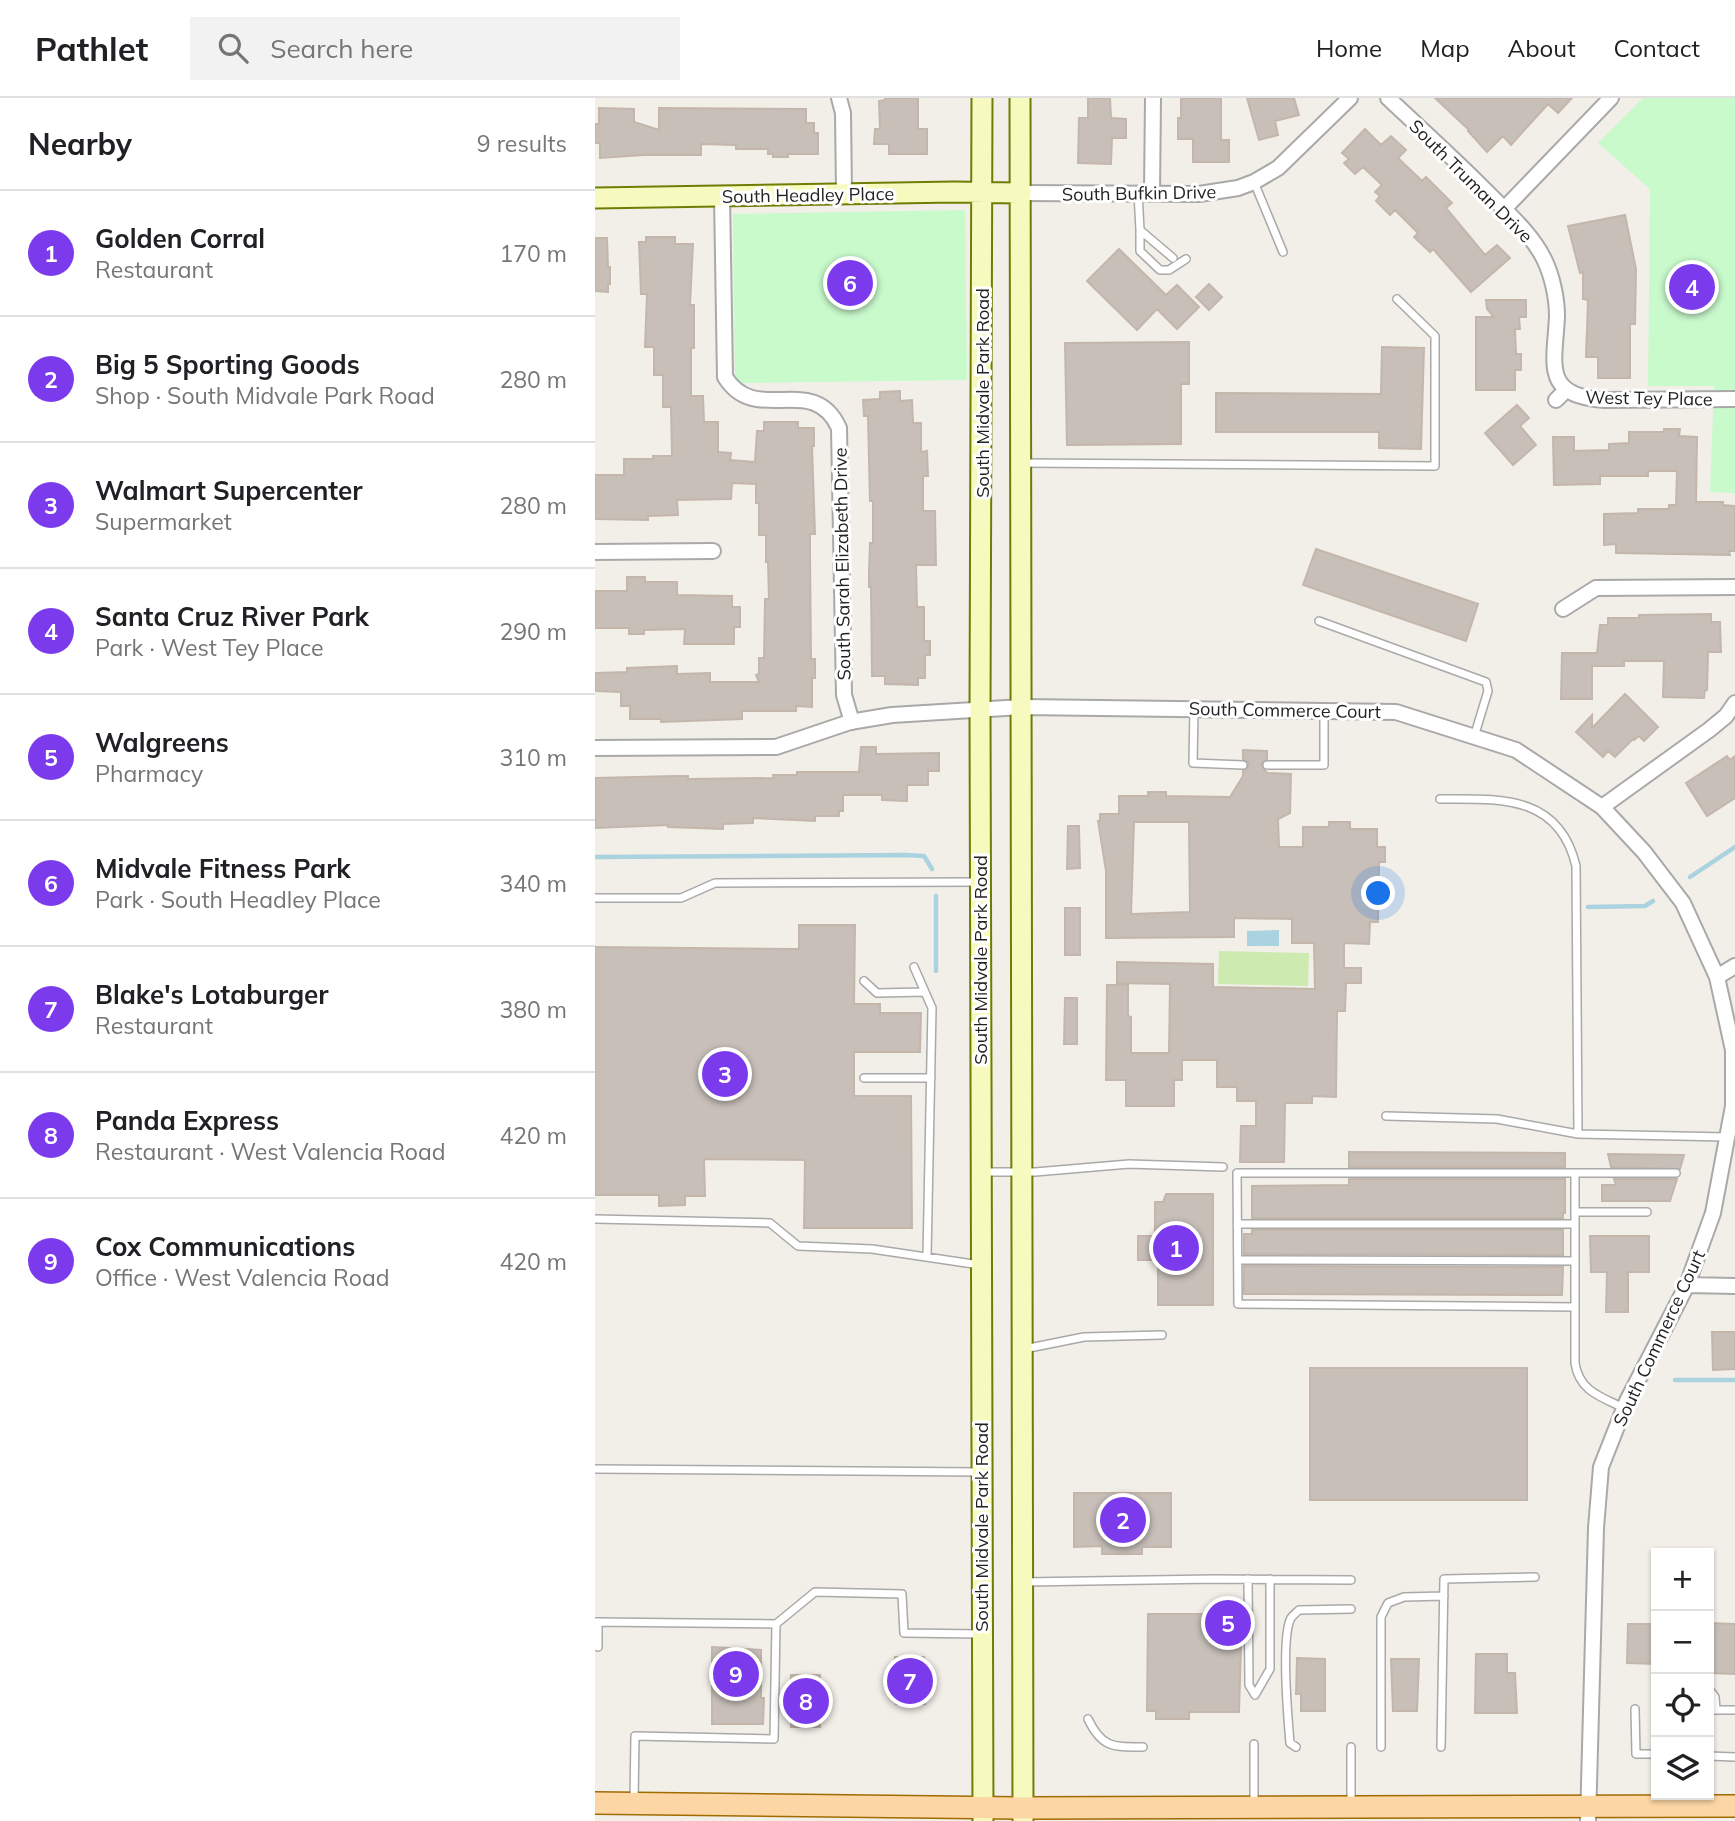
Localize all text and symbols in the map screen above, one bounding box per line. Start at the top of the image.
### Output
search box [190,17,680,80]
text: Pathlet [35,28,148,69]
icon: search [214,29,252,67]
text: Search here [270,32,413,65]
text: Home [1316,33,1382,63]
text: Map [1420,33,1470,63]
text: About [1508,33,1576,63]
text: Contact [1614,33,1700,63]
street label: South Truman Drive [1404,114,1538,248]
text: Nearby [28,125,132,163]
text: 9 results [477,129,567,158]
street label: South Bufkin Drive [1062,180,1216,206]
street label: South Headley Place [722,182,894,208]
text: Golden Corral [95,222,265,255]
text: 1 [44,239,58,268]
text: 170 m [499,239,567,268]
text: Restaurant [95,255,213,284]
pin: 6 [827,257,873,309]
pin: 4 [1669,261,1715,313]
street label: South Midvale Park Road [971,288,994,498]
text: Big 5 Sporting Goods [95,348,360,381]
text: 2 [44,365,58,394]
text: 280 m [499,365,567,394]
text: Shop · South Midvale Park Road [95,381,435,410]
street label: West Tey Place [1585,385,1713,411]
street label: South Sarah Elizabeth Drive [828,447,856,681]
text: Walmart Supercenter [95,474,363,507]
text: 3 [44,491,58,520]
text: 280 m [499,491,567,520]
text: Supermarket [95,507,232,536]
text: Santa Cruz River Park [95,600,369,633]
text: 4 [44,617,58,646]
text: 290 m [499,617,567,646]
text: Park · West Tey Place [95,633,323,662]
street label: South Commerce Court [1189,697,1381,723]
text: Walgreens [95,726,229,759]
text: 5 [44,743,58,772]
text: 310 m [499,743,567,772]
text: Pharmacy [95,759,203,788]
text: Midvale Fitness Park [95,852,351,885]
street label: South Midvale Park Road [969,855,992,1065]
text: 6 [44,869,58,898]
text: 340 m [499,869,567,898]
your location [1361,876,1395,910]
text: Park · South Headley Place [95,885,381,914]
text: Blake's Lotaburger [95,978,329,1011]
text: 7 [44,995,58,1024]
text: 380 m [499,995,567,1024]
text: Restaurant [95,1011,213,1040]
pin: 3 [702,1048,748,1100]
text: Panda Express [95,1104,279,1137]
text: 8 [44,1121,58,1150]
text: 420 m [499,1121,567,1150]
text: Restaurant · West Valencia Road [95,1137,446,1166]
pin: 1 [1153,1222,1199,1274]
text: Cox Communications [95,1230,355,1263]
street label: South Commerce Court [1608,1246,1710,1430]
text: 9 [44,1247,58,1276]
text: 420 m [499,1247,567,1276]
text: Office · West Valencia Road [95,1263,389,1292]
street label: South Midvale Park Road [970,1422,993,1632]
pin: 2 [1100,1494,1146,1546]
map controls [1651,1548,1714,1800]
button: + [1651,1548,1714,1611]
pin: 5 [1205,1597,1251,1649]
button: − [1651,1611,1714,1674]
pin: 9 [713,1648,759,1700]
pin: 7 [887,1655,933,1707]
button: locate [1651,1674,1714,1737]
pin: 8 [783,1675,829,1727]
button: layers [1651,1737,1714,1800]

